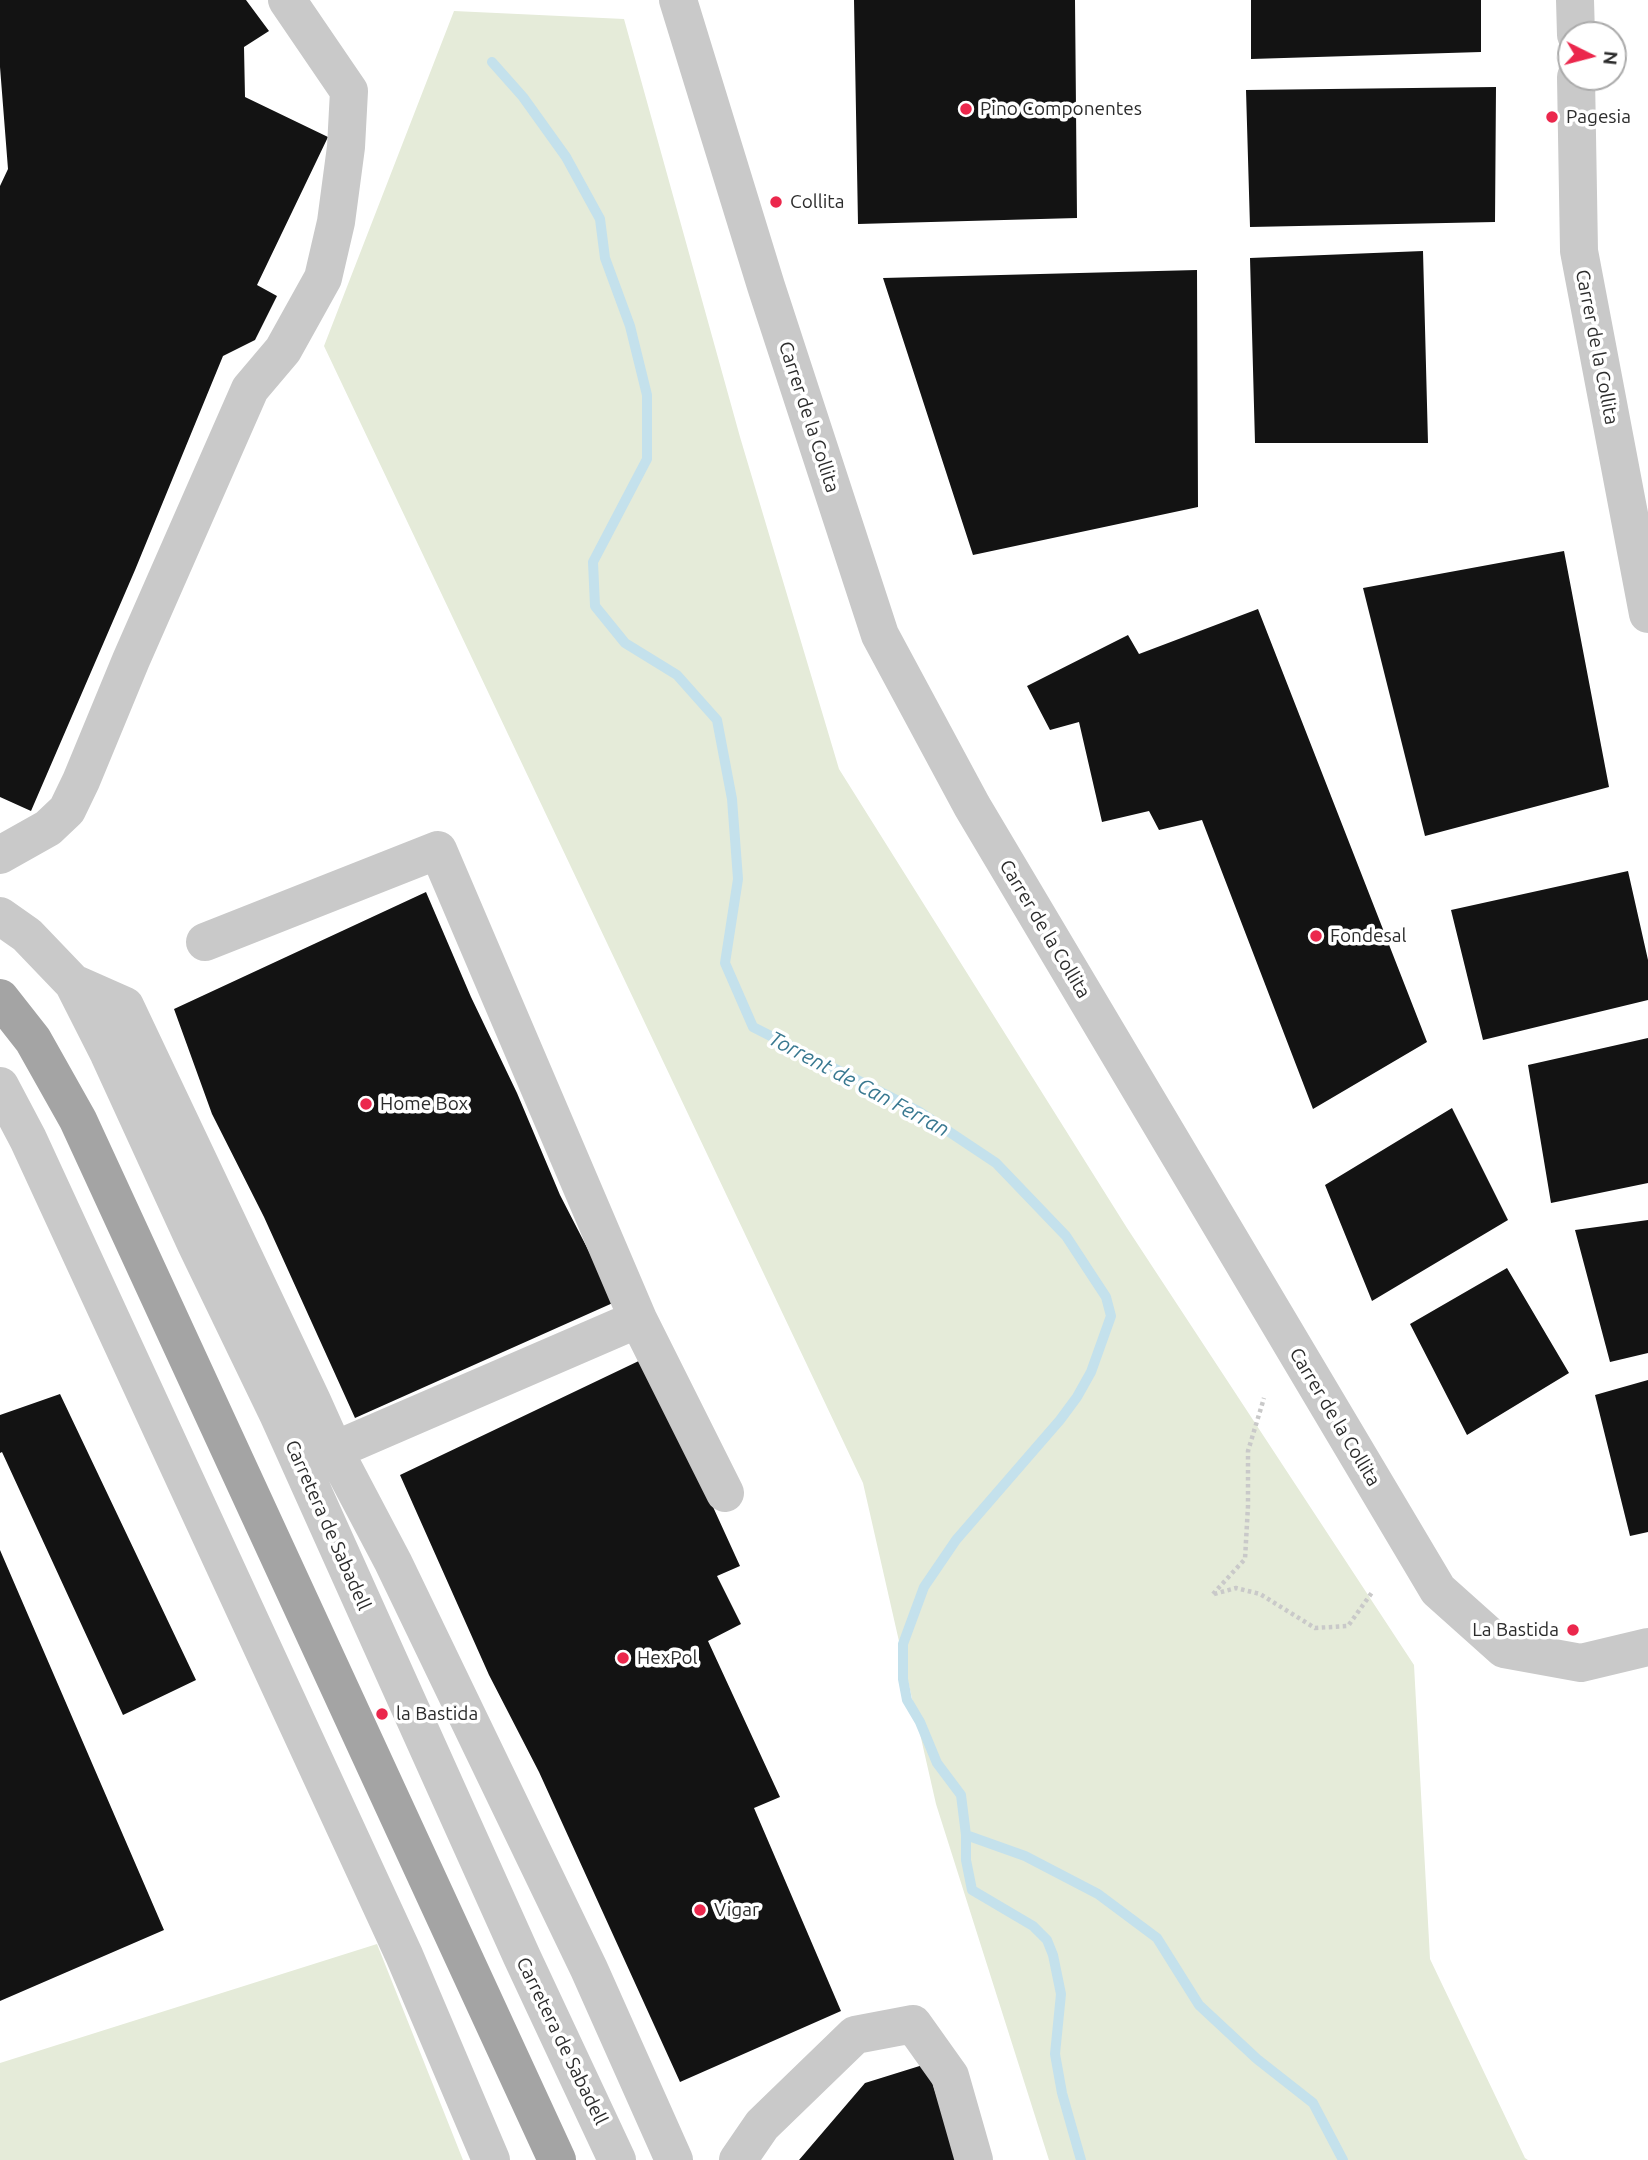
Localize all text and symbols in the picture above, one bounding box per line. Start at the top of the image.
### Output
north arrow [1557,21,1627,91]
text: N [1599,50,1623,66]
place label: Pino Componentes [980,98,1142,120]
marker: Pino Componentes [958,101,974,117]
place label: Pagesia [1566,106,1631,128]
marker: Pagesia [1544,109,1560,125]
place label: Collita [790,191,845,213]
marker: Collita [768,194,784,210]
street label: Carrer de la Collita [1571,268,1623,426]
street label: Carrer de la Collita [774,339,844,495]
street label: Carrer de la Collita [995,856,1095,1002]
place label: Fondesal [1330,925,1407,947]
marker: Fondesal [1308,928,1324,944]
water label: Torrent de Can Ferran [765,1026,953,1142]
place label: Home Box [380,1093,468,1115]
marker: Home Box [358,1096,374,1112]
street label: Carrer de la Collita [1285,1344,1385,1490]
street label: Carretera de Sabadell [280,1436,376,1614]
place label: La Bastida [1472,1619,1559,1641]
marker: La Bastida [1565,1622,1581,1638]
place label: HexPol [637,1647,698,1669]
marker: HexPol [615,1650,631,1666]
place label: la Bastida [396,1703,478,1725]
marker: la Bastida [374,1706,390,1722]
place label: Vigar [714,1899,759,1921]
marker: Vigar [692,1902,708,1918]
street label: Carretera de Sabadell [511,1953,613,2129]

